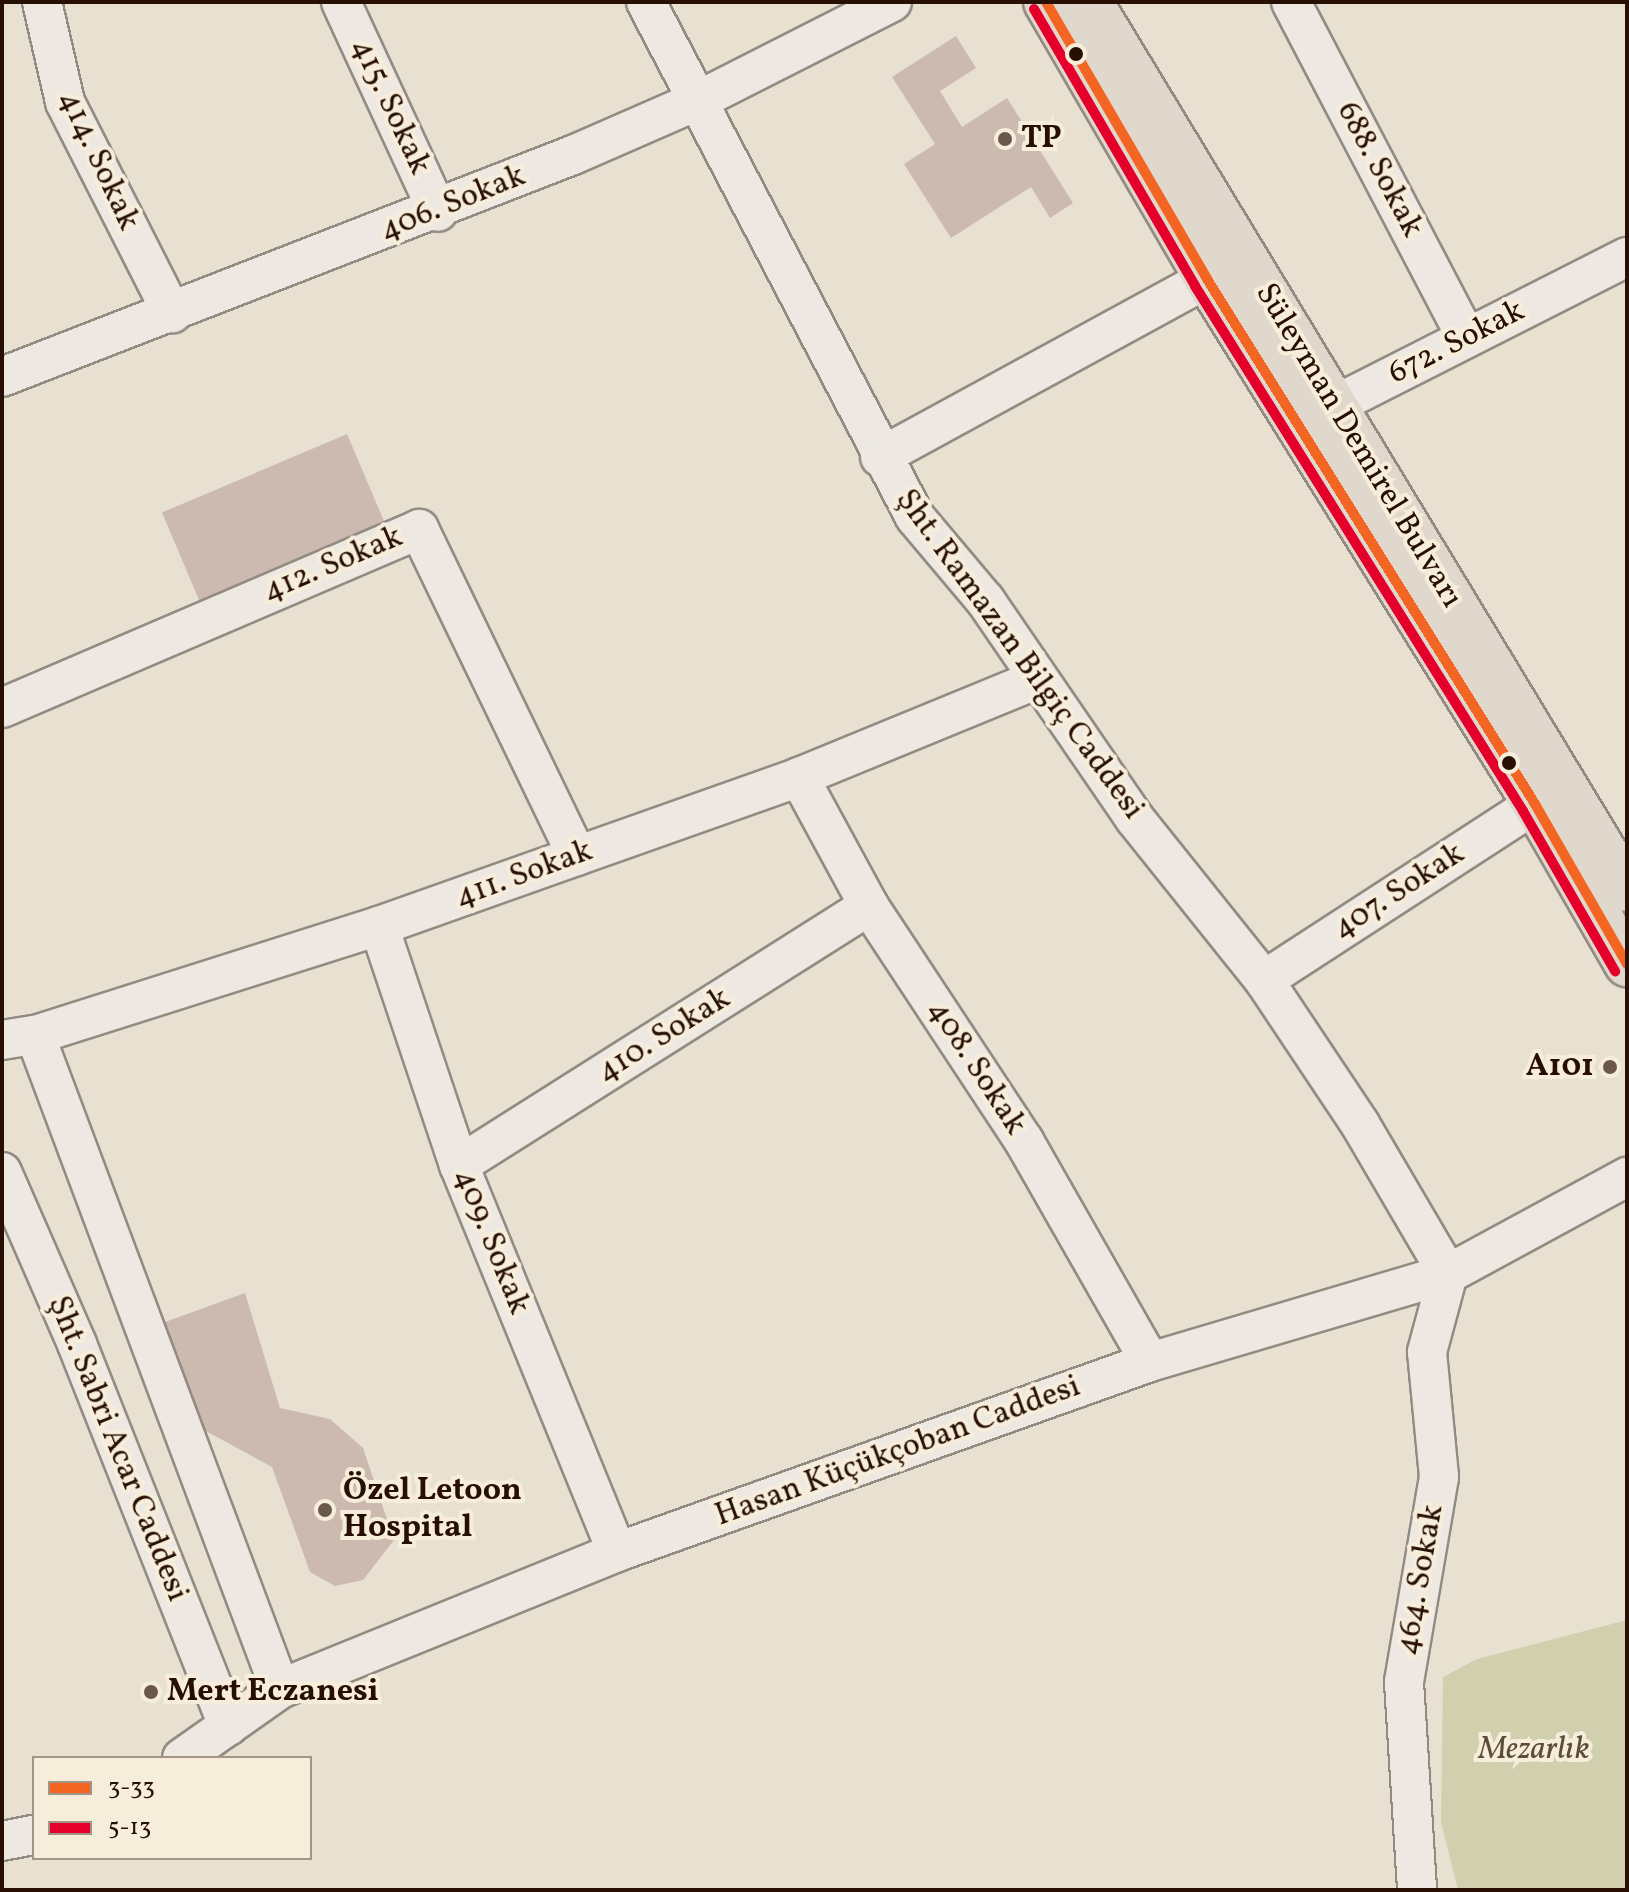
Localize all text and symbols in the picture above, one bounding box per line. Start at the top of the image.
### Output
street label: 415. Sokak [342,33,438,181]
unlabelled marker [1068,46,1084,62]
street label: 414. Sokak [49,85,147,237]
street label: 688. Sokak [1327,96,1431,244]
place label: TP [1021,120,1062,158]
marker: TP [996,130,1014,148]
street label: 406. Sokak [375,157,531,251]
street label: Süleyman Demirel Bulvarı [1246,277,1470,615]
street label: 672. Sokak [1383,292,1531,394]
street label: Şht. Ramazan Bilgiç Caddesi [886,482,1152,828]
street label: 412. Sokak [257,518,409,612]
unlabelled marker [1501,755,1517,771]
street label: 411. Sokak [450,832,598,918]
street label: 407. Sokak [1326,835,1472,949]
street label: 410. Sokak [590,980,738,1092]
street label: 408. Sokak [918,993,1034,1143]
place label: A101 [1526,1048,1594,1086]
marker: A101 [1601,1058,1619,1076]
street label: 409. Sokak [444,1164,538,1320]
street label: Şht. Sabri Acar Caddesi [38,1291,196,1607]
street label: Hasan Küçükçoban Caddesi [710,1368,1086,1536]
place label: Özel Letoon Hospital [343,1473,522,1548]
marker: Özel Letoon Hospital [314,1499,336,1521]
street label: 464. Sokak [1389,1502,1453,1658]
place label: Mert Eczanesi [167,1673,379,1711]
marker: Mert Eczanesi [142,1683,160,1701]
park label: Mezarlık [1478,1731,1590,1769]
legend [32,1756,312,1860]
text: 3-33 [108,1771,155,1805]
text: 5-13 [108,1811,151,1845]

